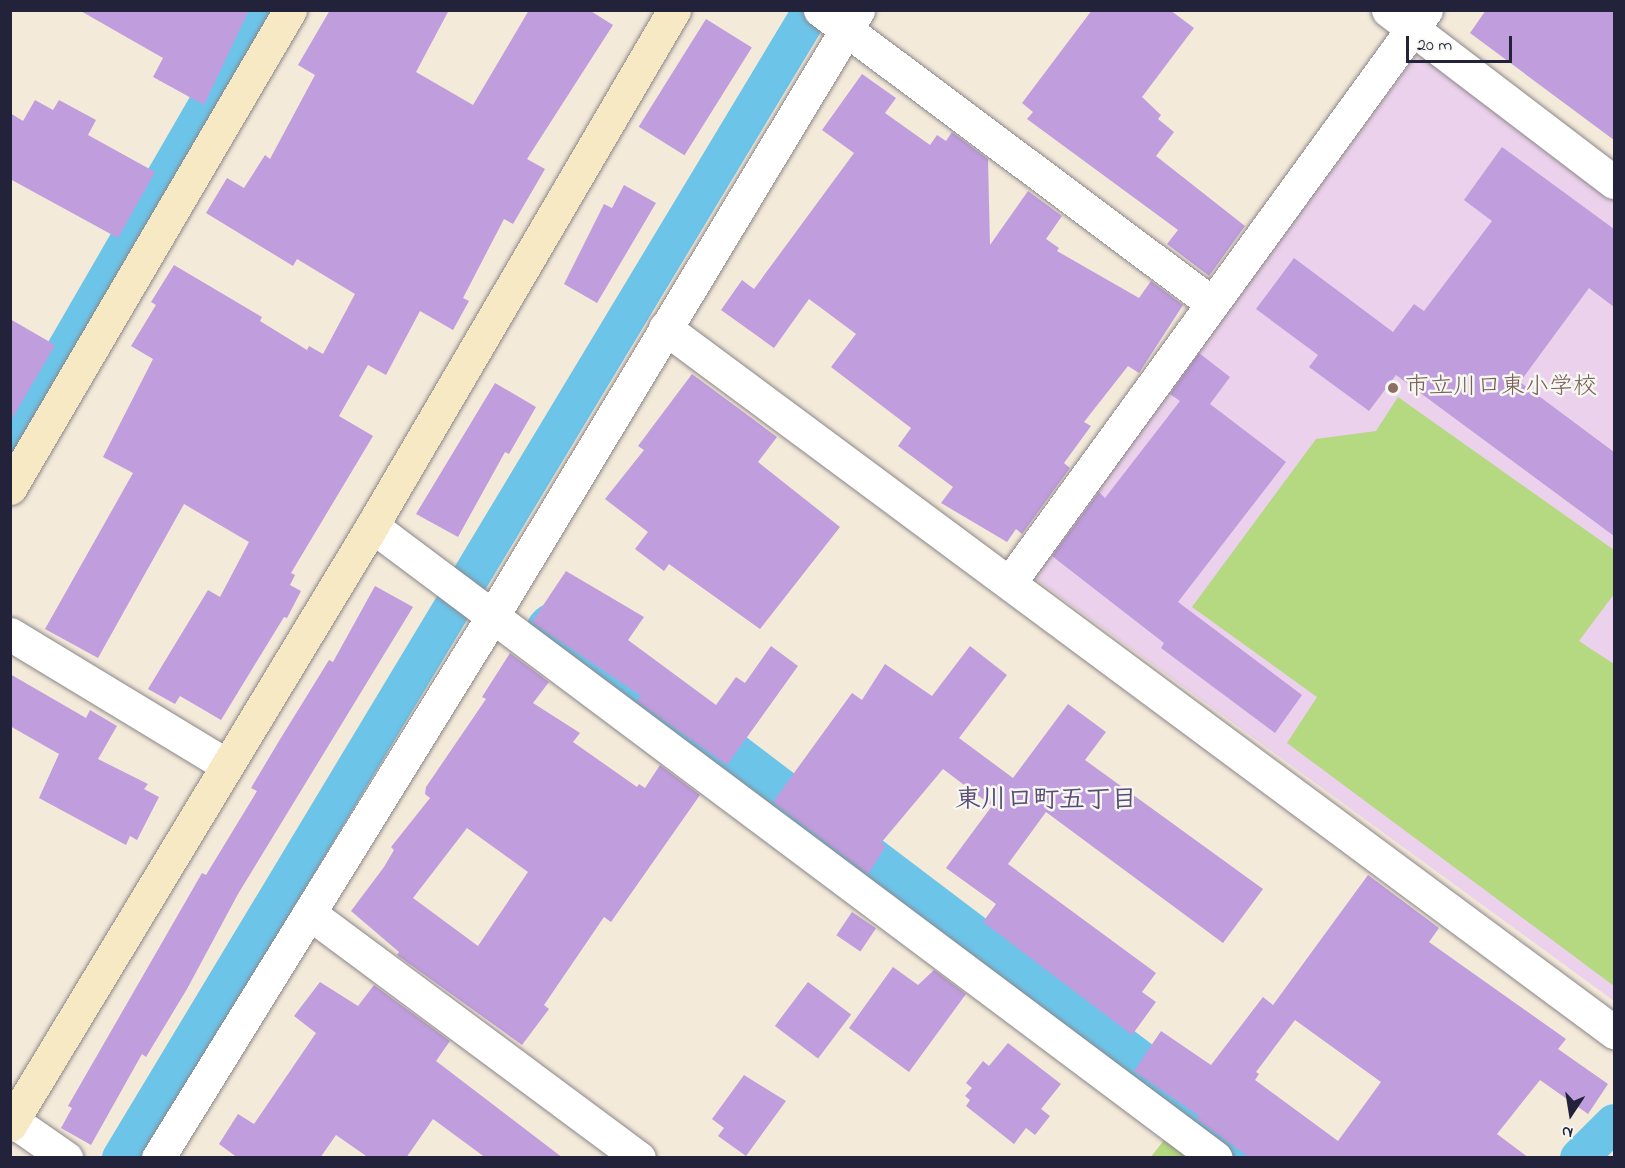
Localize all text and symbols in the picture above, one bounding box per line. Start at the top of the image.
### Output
scale bar [1409,24,1516,62]
text: 20 m [1417,33,1452,59]
place label: 市立川口東小学校 [1405,374,1597,402]
marker: 市立川口東小学校 [1386,381,1400,395]
district label: 東川口町五丁目 [955,786,1137,818]
north arrow [1541,1084,1601,1144]
text: N [1559,1119,1575,1144]

